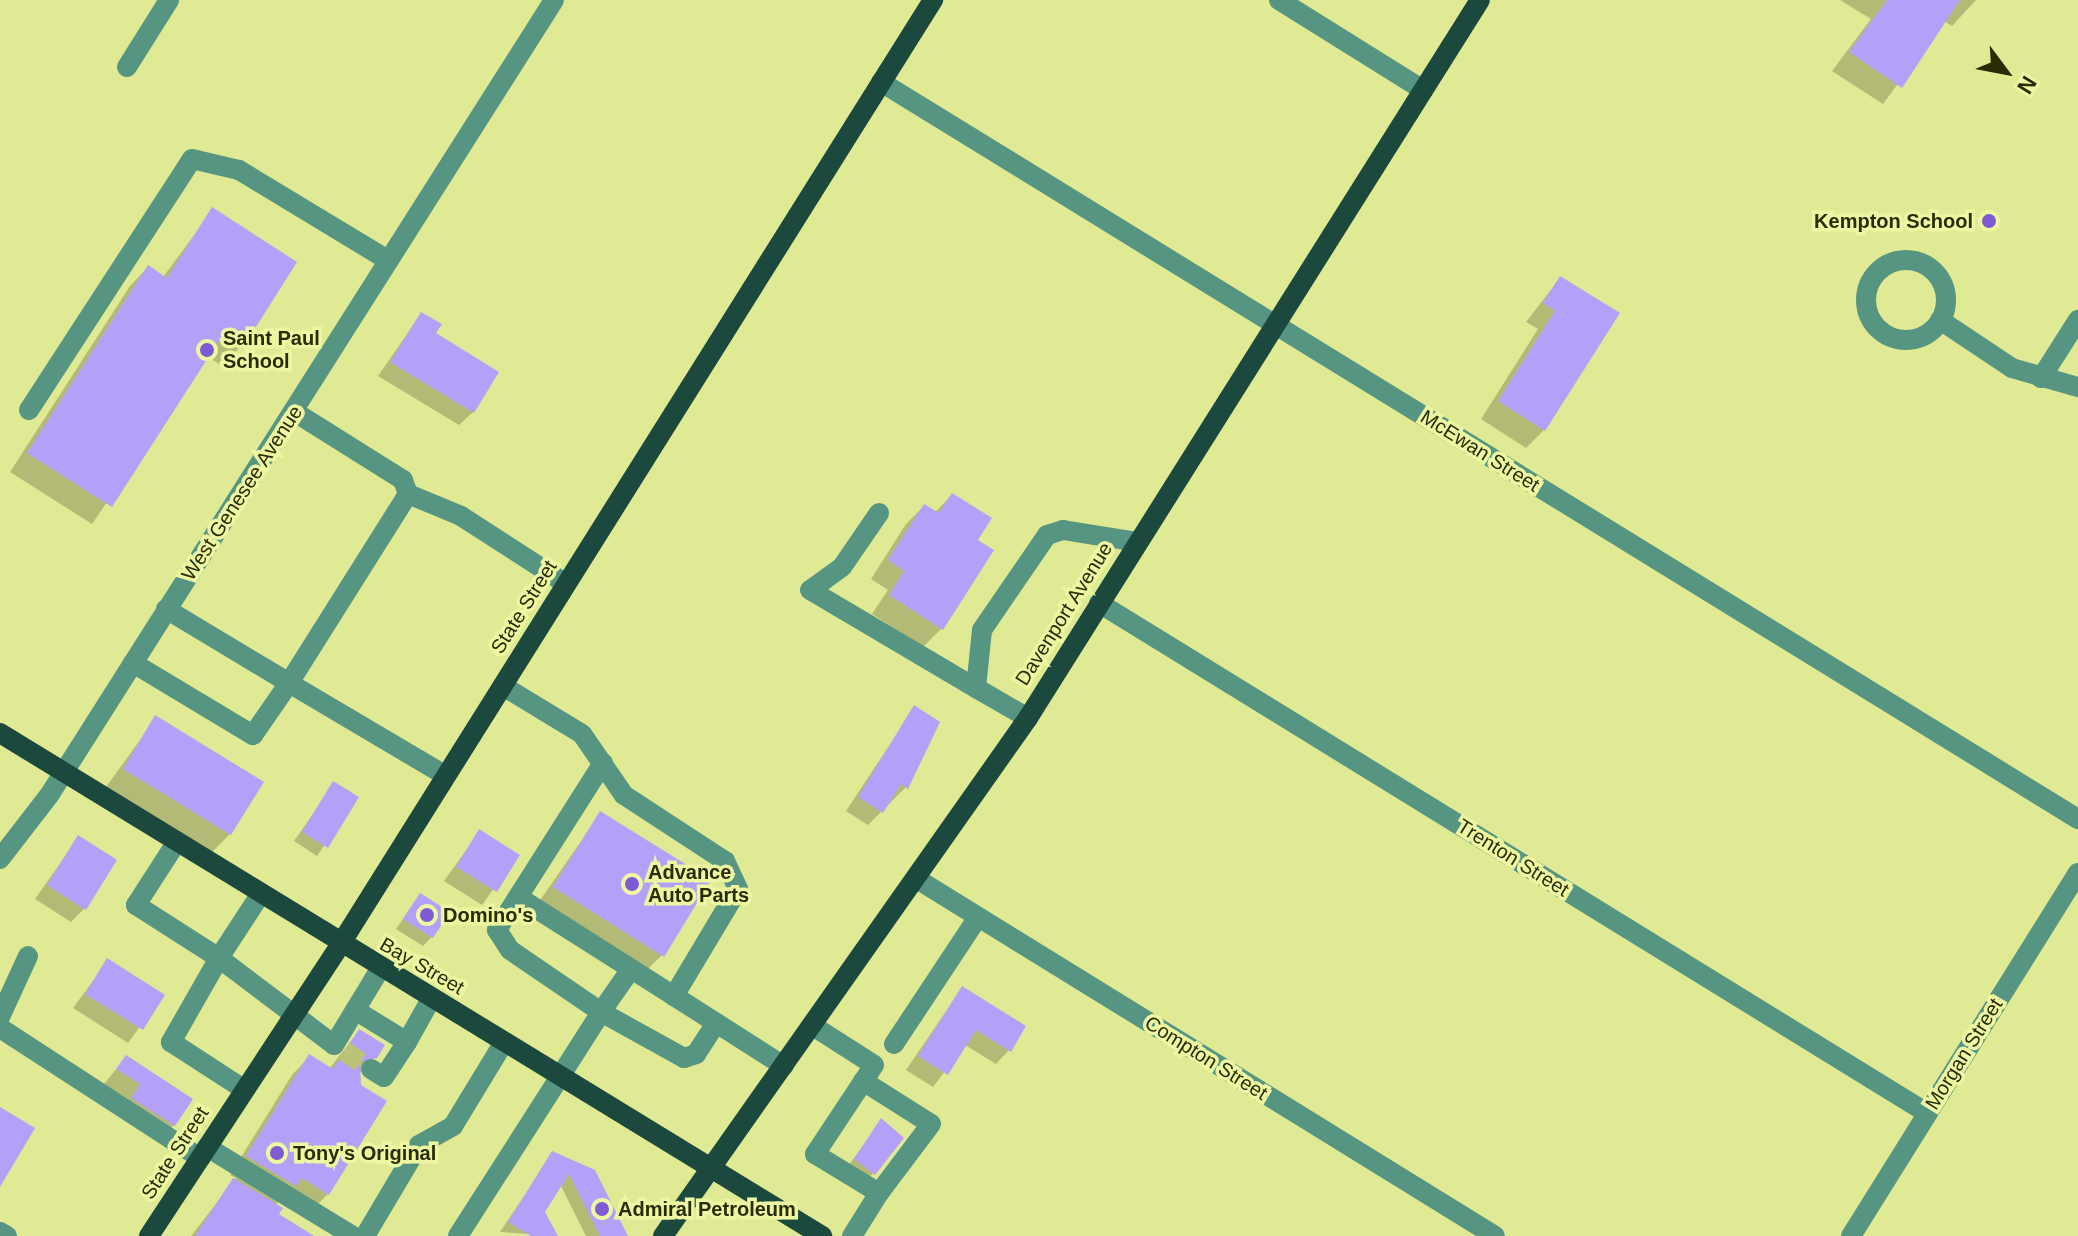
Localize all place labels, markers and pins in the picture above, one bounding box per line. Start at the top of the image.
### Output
place label: Kempton School [1814,209,1973,233]
marker: Kempton School [1980,212,1998,230]
place label: Saint Paul School [223,326,320,373]
marker: Saint Paul School [198,341,216,359]
place label: Advance Auto Parts [648,860,749,907]
marker: Advance Auto Parts [623,875,641,893]
place label: Domino's [443,903,533,927]
marker: Domino's [418,906,436,924]
place label: Tony's Original [293,1141,436,1165]
marker: Tony's Original [268,1144,286,1162]
place label: Admiral Petroleum [618,1197,796,1221]
marker: Admiral Petroleum [593,1200,611,1218]

